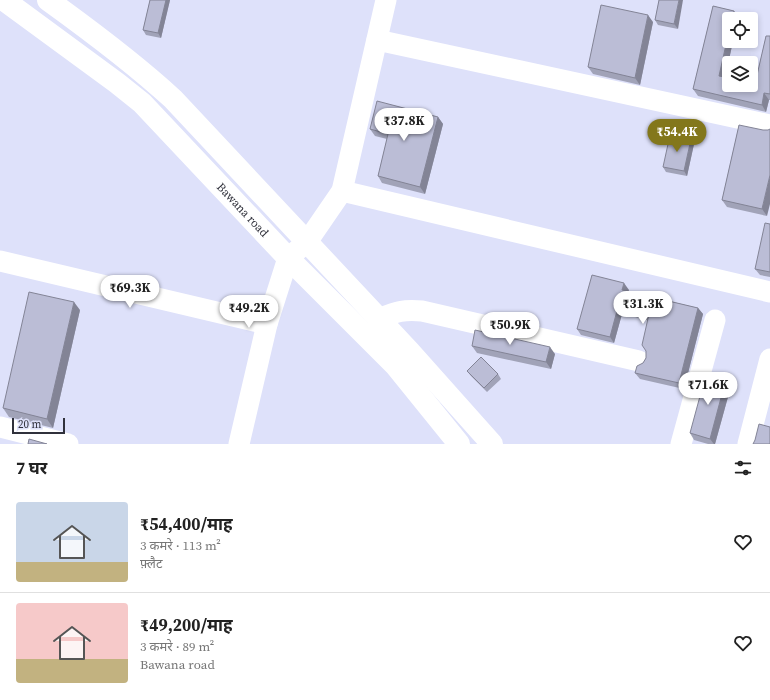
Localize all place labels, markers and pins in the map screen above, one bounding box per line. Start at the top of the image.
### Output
pin: ₹37.8K [371,108,437,142]
pin: ₹54.4K [644,119,710,153]
pin: ₹69.3K [97,275,163,309]
pin: ₹31.3K [610,291,676,325]
pin: ₹49.2K [216,295,282,329]
pin: ₹50.9K [477,312,543,346]
pin: ₹71.6K [675,372,741,406]

